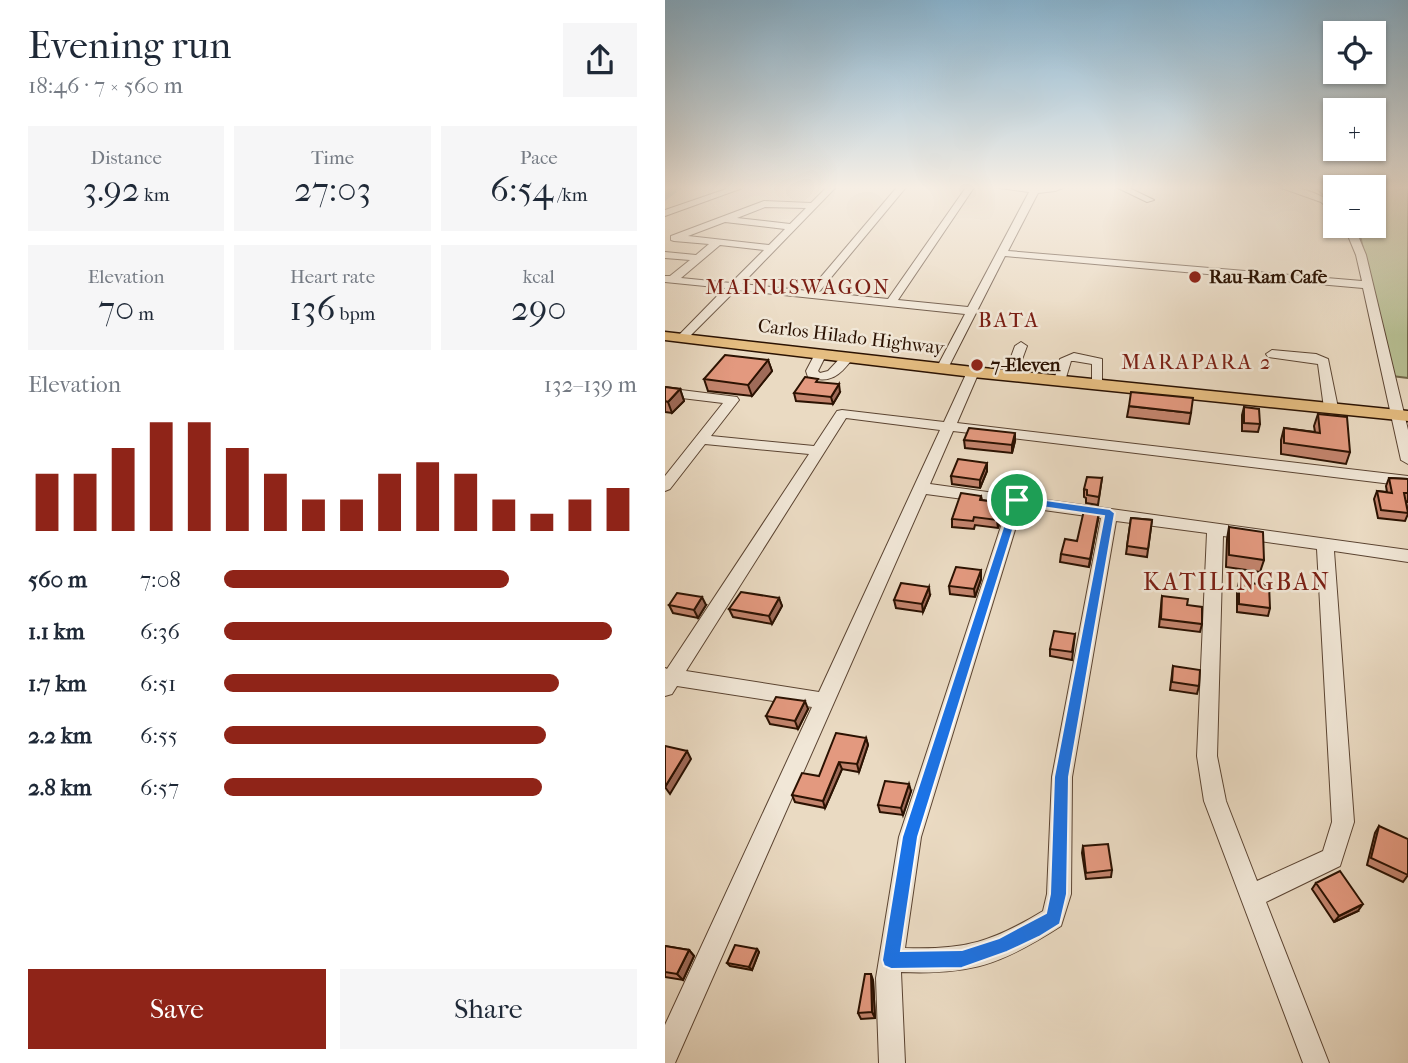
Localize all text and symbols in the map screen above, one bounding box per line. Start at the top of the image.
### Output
map controls [1323,21,1386,238]
button: locate [1323,21,1386,84]
text: Evening run [28,23,231,68]
button: share [563,23,637,97]
text: 18:46 · 7 × 560 m [28,72,183,99]
button: + [1323,98,1386,161]
text: Distance [90,147,162,169]
text: Time [311,147,354,169]
text: Pace [520,147,558,169]
text: 3.92 [83,169,140,210]
text: 27:03 [294,169,371,210]
text: 6:54 [490,169,553,210]
button: − [1323,175,1386,238]
text: km [140,184,169,206]
text: /km [553,184,588,206]
text: Elevation [88,266,165,288]
text: Heart rate [290,266,375,288]
text: kcal [523,266,555,288]
place label: Rau-Ram Cafe [1209,266,1328,288]
marker: Rau-Ram Cafe [1187,269,1203,285]
district label: MAINUSWAGON [705,275,891,299]
text: 70 [98,288,134,329]
text: 136 [290,288,335,329]
text: 290 [511,288,567,329]
text: m [134,303,154,325]
text: bpm [335,303,375,325]
district label: BATA [978,308,1040,332]
street label: Carlos Hilado Highway [757,315,946,359]
district label: MARAPARA 2 [1121,350,1273,374]
place label: 7-Eleven [990,354,1062,376]
marker: 7-Eleven [969,357,985,373]
text: Elevation [28,371,121,398]
text: 132–139 m [544,371,637,398]
pin [987,470,1047,530]
icon: arrive [998,481,1036,519]
text: 560 m [28,566,87,593]
text: 7:08 [140,566,181,593]
district label: KATILINGBAN [1143,568,1331,596]
text: 1.1 km [28,618,85,645]
text: 6:36 [140,618,180,645]
text: 1.7 km [28,670,86,697]
text: 6:51 [140,670,176,697]
text: 2.2 km [28,722,92,749]
text: 6:55 [140,722,178,749]
text: 2.8 km [28,774,92,801]
text: 6:57 [140,774,179,801]
button: Save [28,969,326,1049]
button: Share [340,969,637,1049]

